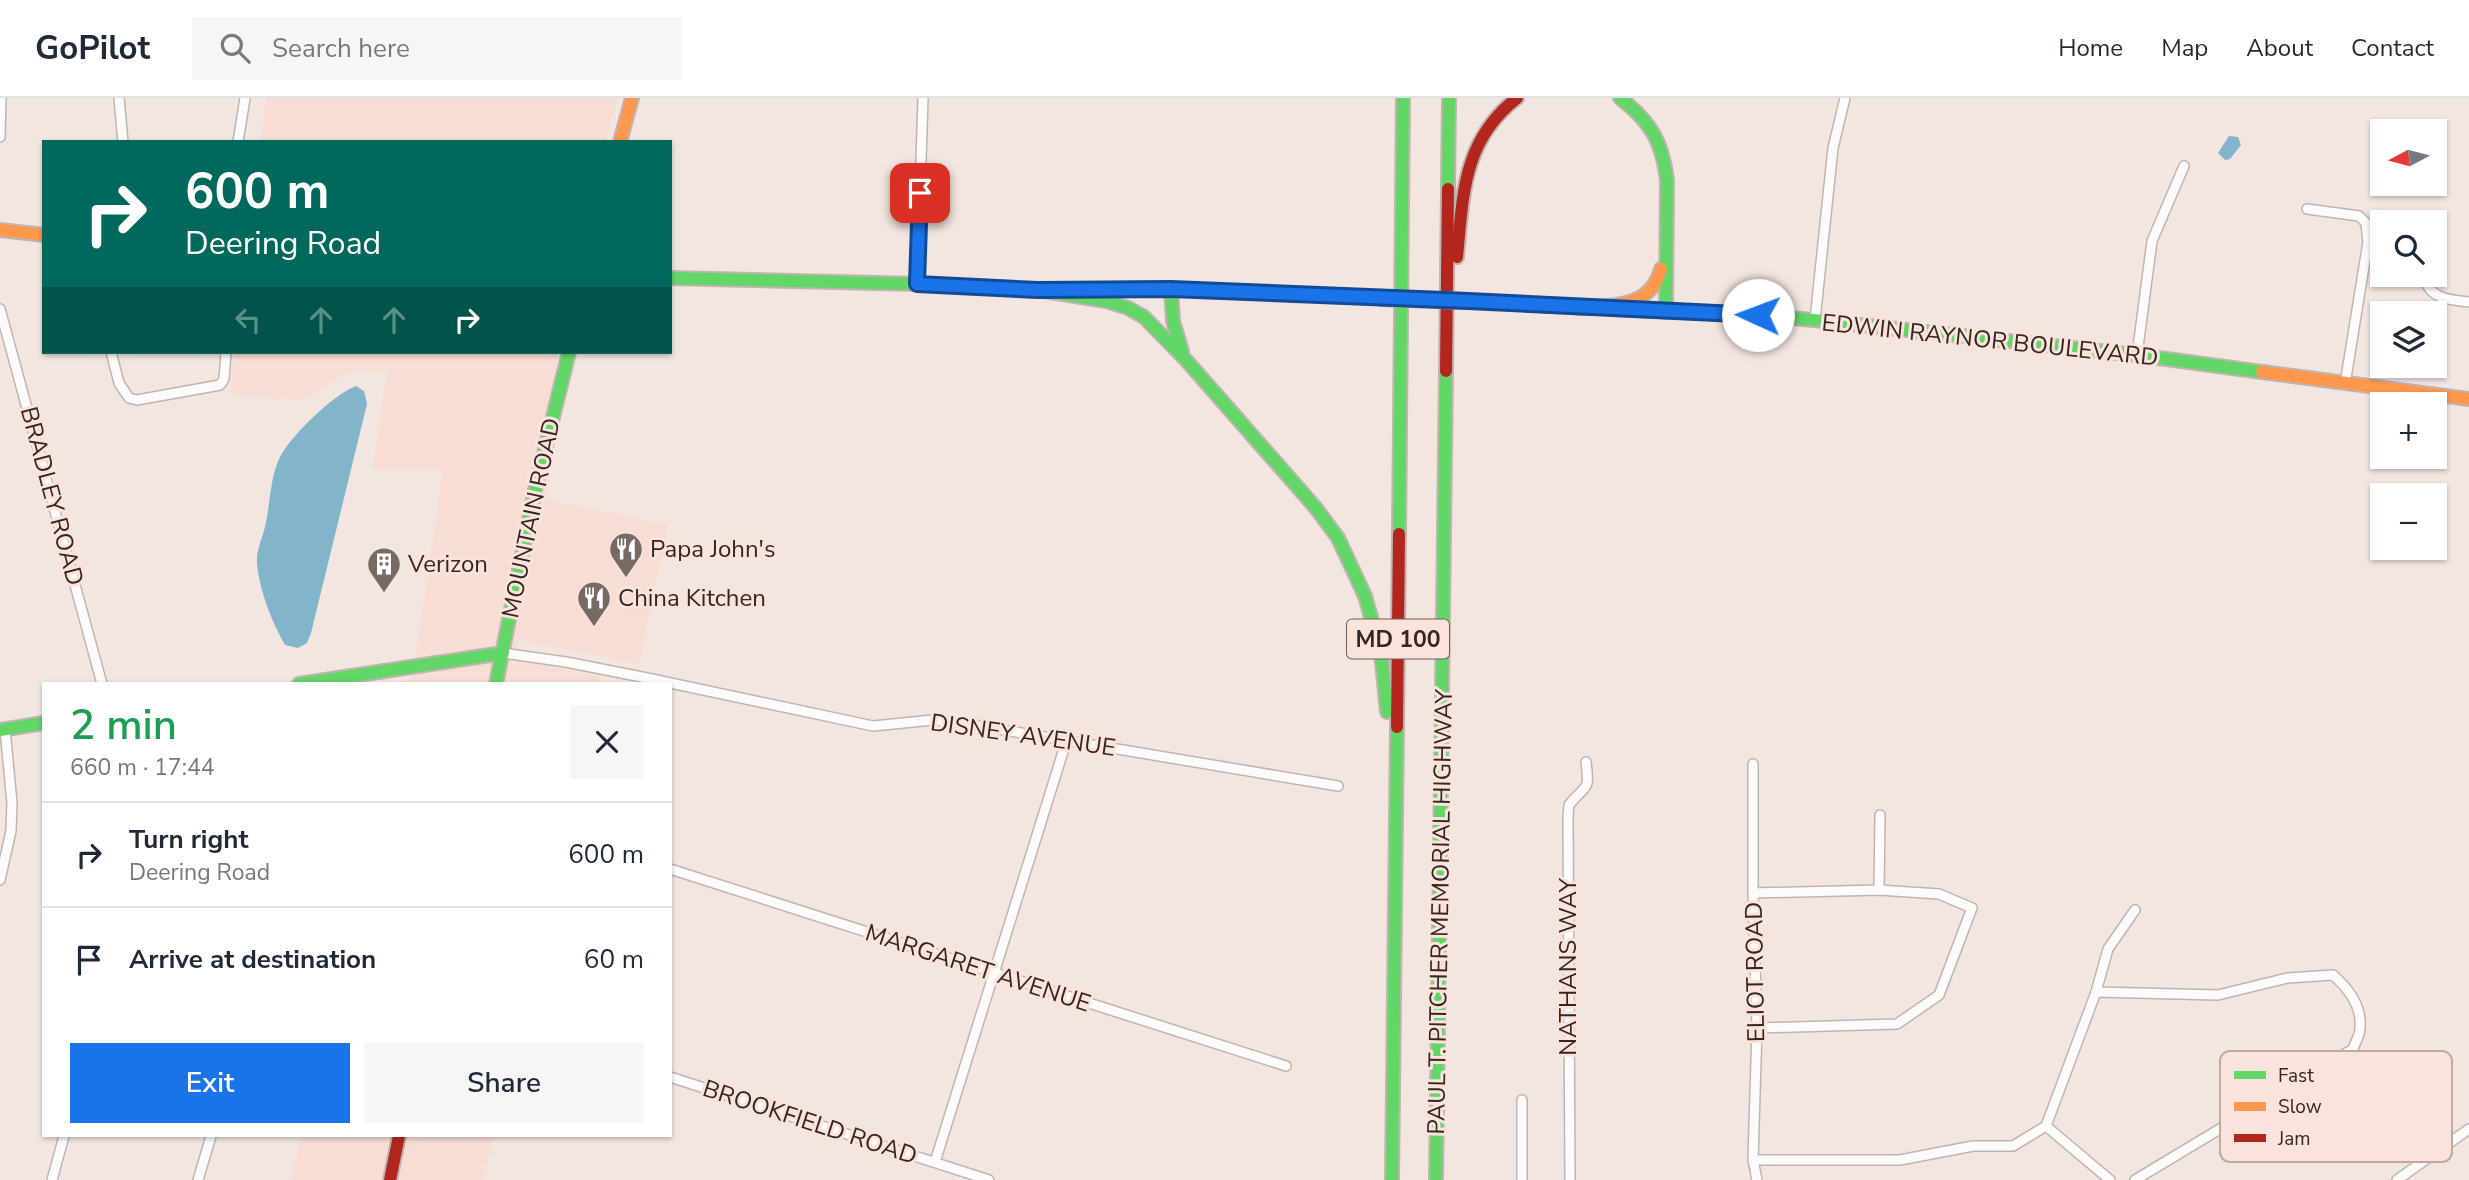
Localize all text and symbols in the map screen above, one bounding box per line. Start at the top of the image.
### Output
search box [192,17,682,80]
text: GoPilot [35,26,150,71]
icon: search [216,29,254,67]
text: Search here [272,31,410,66]
text: Home [2058,32,2123,64]
text: Map [2161,32,2208,64]
text: About [2246,32,2313,64]
text: Contact [2351,32,2434,64]
north arrow [2370,119,2446,196]
map controls [2370,119,2447,560]
text: 600 m [185,158,329,225]
pin [890,163,950,223]
icon: right [70,168,161,259]
icon: arrive [901,174,939,212]
button: search [2370,210,2447,287]
text: Deering Road [185,222,381,265]
position arrow [1721,278,1795,352]
icon: left [229,301,267,339]
icon: ahead [302,301,340,339]
icon: ahead [375,301,413,339]
icon: right [448,301,486,339]
button: layers [2370,301,2447,378]
street label: EDWIN RAYNOR BOULEVARD [1820,306,2160,374]
button: + [2370,392,2447,469]
street label: BRADLEY ROAD [13,403,91,589]
street label: MOUNTAIN ROAD [494,415,568,621]
button: − [2370,483,2447,560]
restaurant icon: Papa John's [607,530,645,579]
place label: Papa John's [650,533,775,565]
building icon: Verizon [365,545,403,594]
place label: Verizon [407,548,488,580]
restaurant icon: China Kitchen [575,579,613,628]
place label: China Kitchen [618,582,766,614]
road number: MD 100 [1347,620,1449,659]
street label: PAUL T. PITCHER MEMORIAL HIGHWAY [1420,688,1460,1135]
text: 2 min [70,697,177,754]
button: close [570,705,644,779]
street label: DISNEY AVENUE [928,706,1118,764]
text: 660 m · 17:44 [70,752,215,783]
text: Turn right [129,822,248,857]
icon: right [70,836,108,874]
text: 600 m [568,837,644,872]
text: Deering Road [129,857,270,888]
street label: NATHANS WAY [1552,877,1584,1056]
street label: ELIOT ROAD [1738,901,1772,1043]
street label: MARGARET AVENUE [861,916,1095,1020]
icon: arrive [70,941,108,979]
text: Arrive at destination [129,942,376,977]
text: 60 m [584,942,644,977]
button: Exit [70,1043,350,1123]
button: Share [364,1043,644,1123]
legend [2220,1051,2452,1162]
text: Fast [2278,1063,2314,1089]
street label: BROOKFIELD ROAD [699,1072,921,1172]
text: Slow [2278,1094,2322,1120]
text: Jam [2277,1126,2311,1152]

